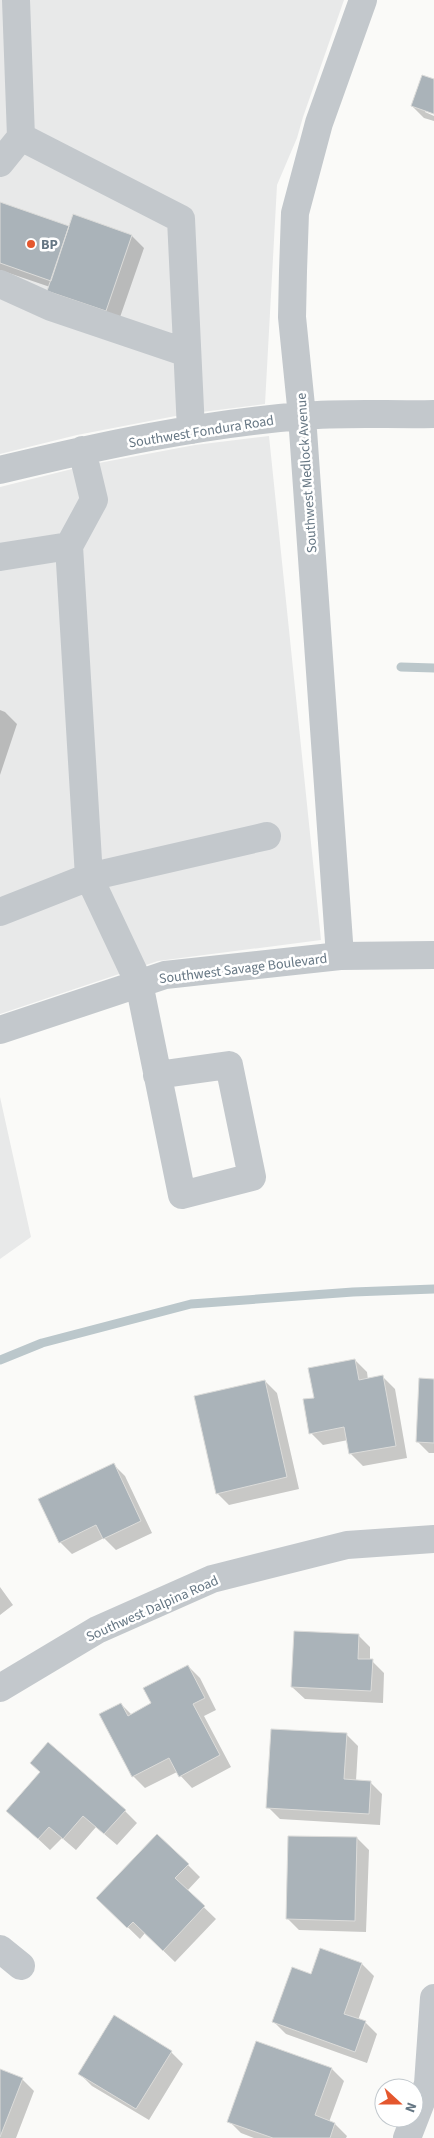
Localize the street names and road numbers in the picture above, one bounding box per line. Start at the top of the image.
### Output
street label: Southwest Medlock Avenue [291,392,323,554]
street label: Southwest Fondura Road [127,411,275,453]
street label: Southwest Savage Boulevard [158,949,328,989]
street label: Southwest Dalpina Road [83,1571,222,1647]

